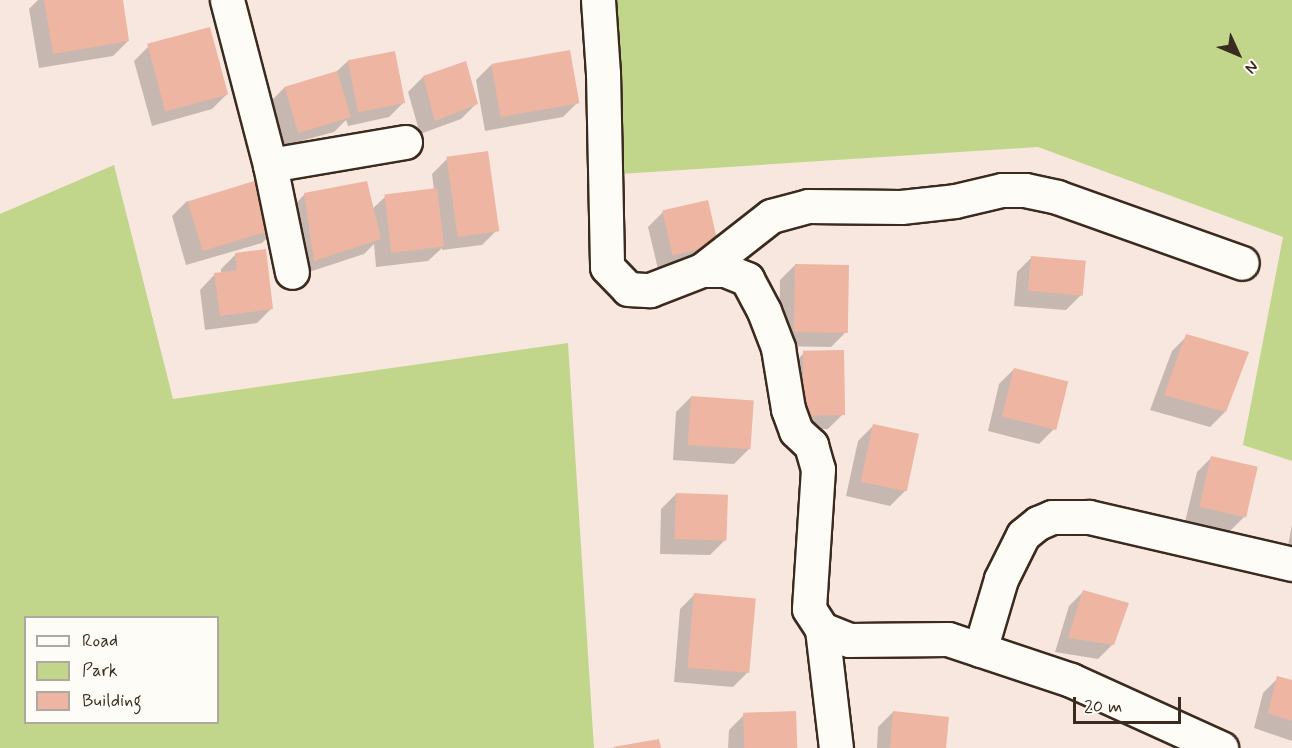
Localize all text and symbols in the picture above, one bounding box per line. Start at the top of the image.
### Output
north arrow [1208,24,1268,84]
text: N [1240,56,1263,78]
legend [24,616,219,724]
text: Road [82,629,118,653]
text: Park [82,659,118,683]
scale bar [1076,685,1184,723]
text: Building [82,689,142,713]
text: 20 m [1084,695,1122,719]

